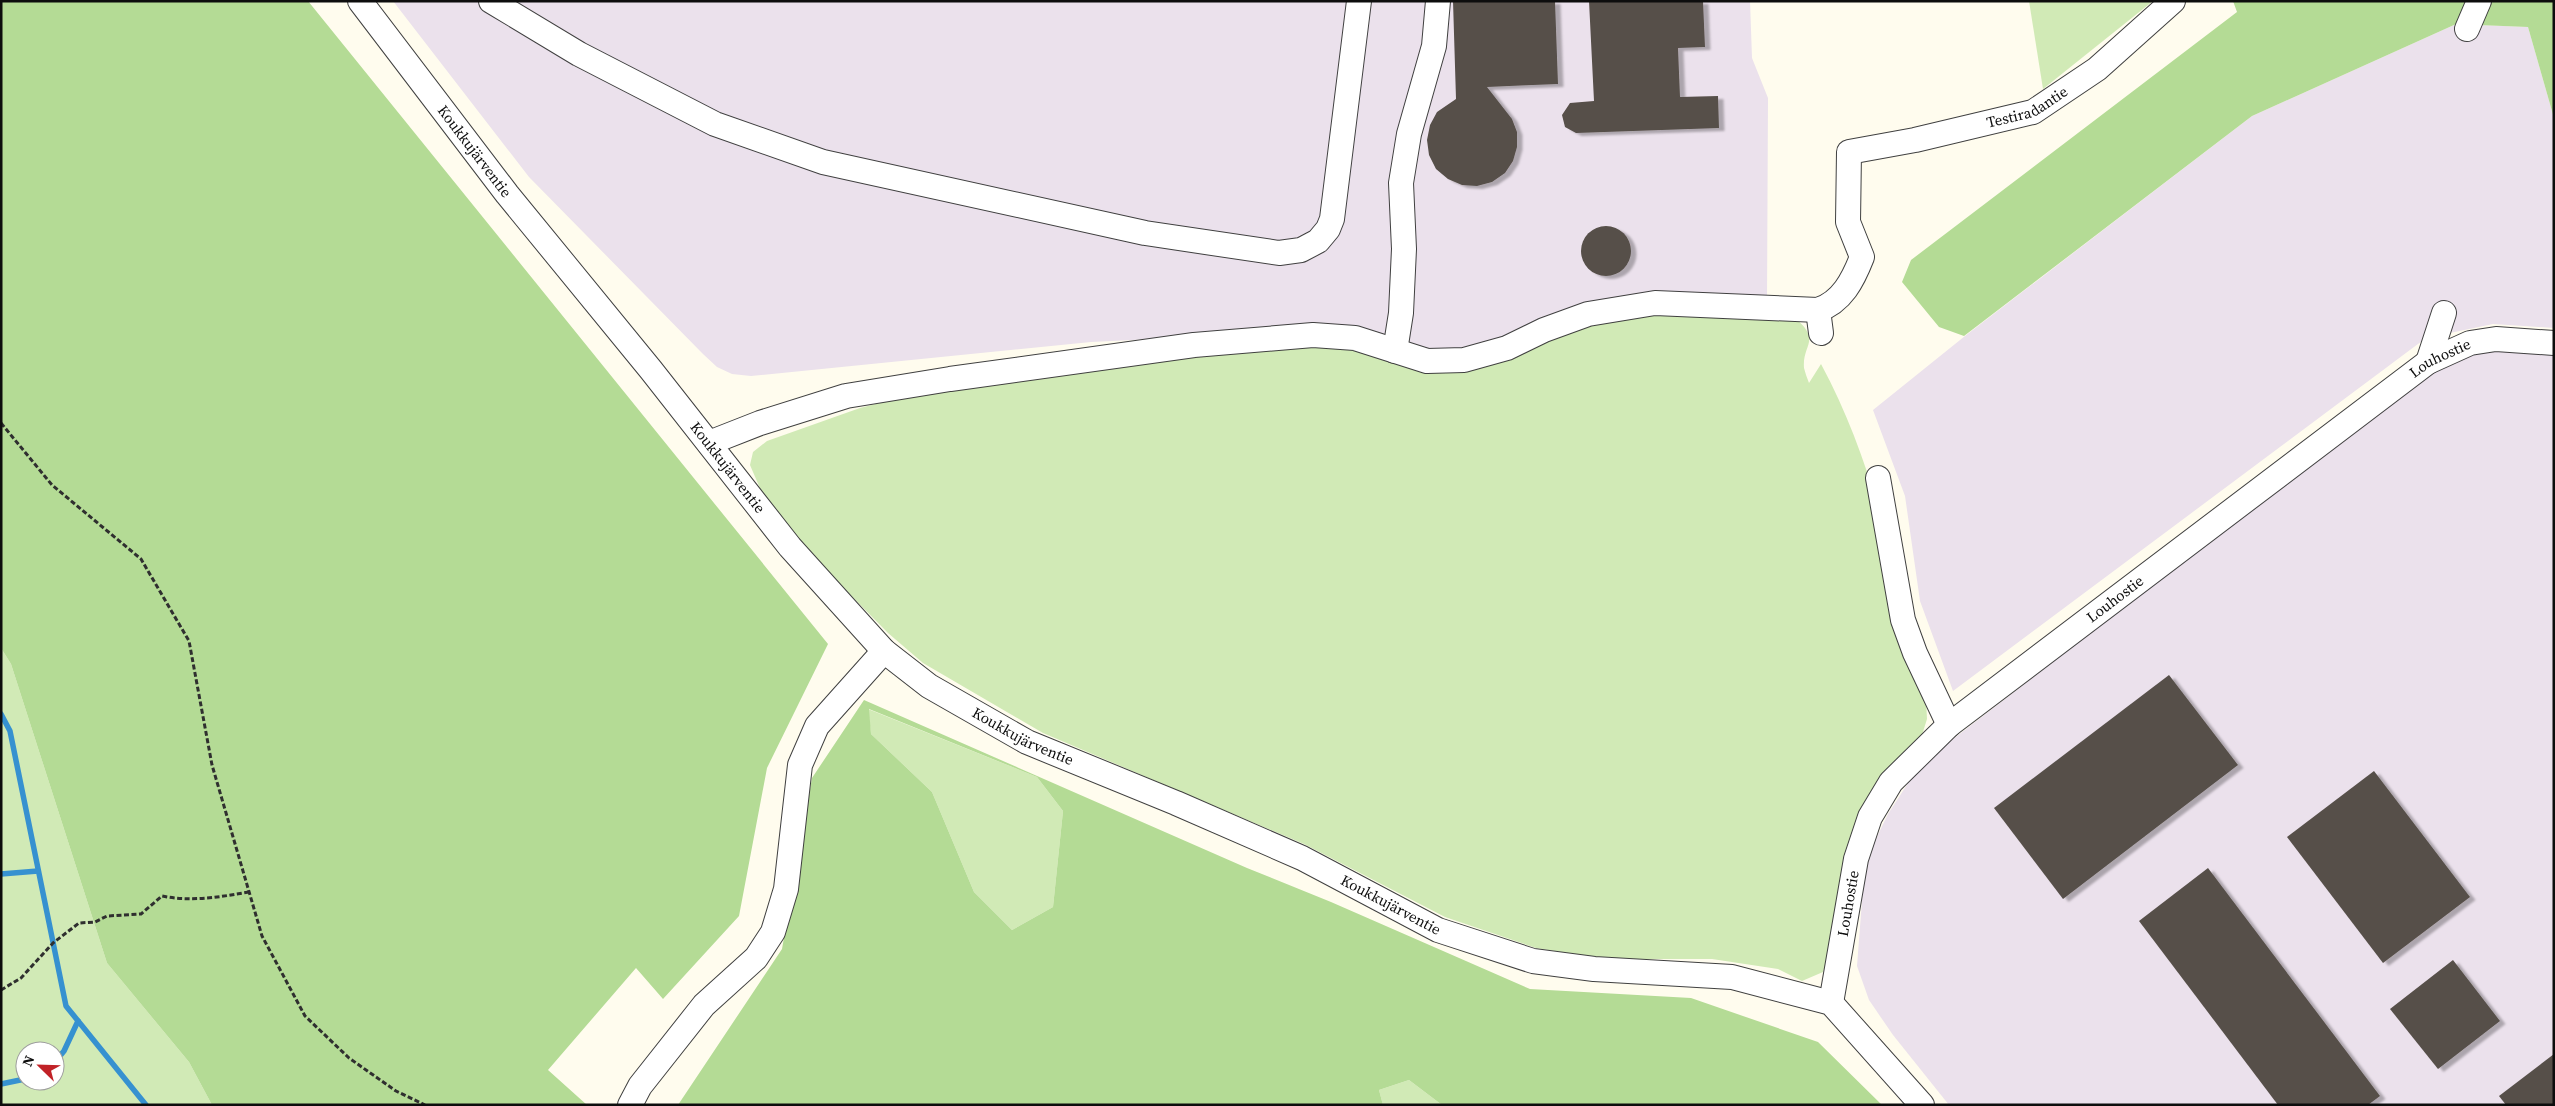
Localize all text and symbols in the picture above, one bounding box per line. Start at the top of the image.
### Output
street label: Testiradantie [1984,80,2072,133]
street label: Koukkujärventie [433,101,517,202]
street label: Louhostie [2405,333,2474,383]
street label: Koukkujärventie [685,417,771,518]
street label: Louhostie [2082,570,2148,627]
street label: Koukkujärventie [969,702,1077,770]
street label: Louhostie [1832,868,1864,938]
street label: Koukkujärventie [1337,869,1445,940]
north arrow [15,1041,65,1091]
text: N [17,1052,39,1070]

